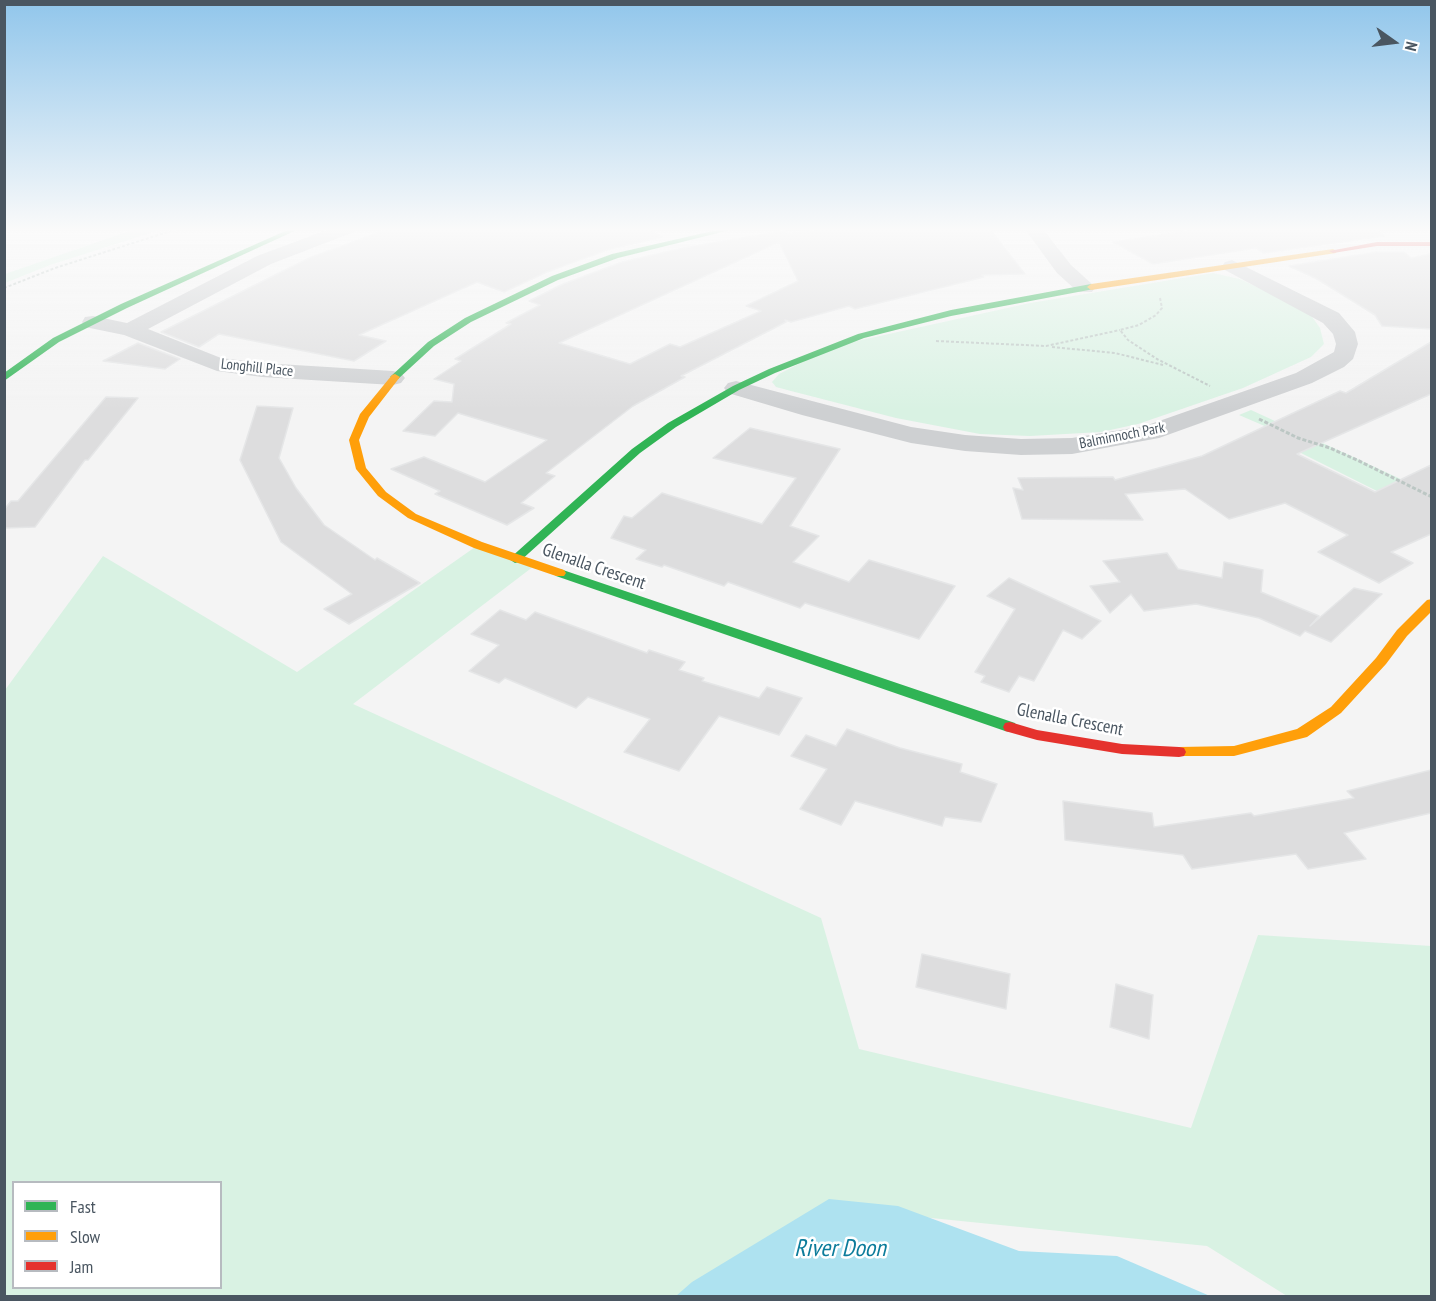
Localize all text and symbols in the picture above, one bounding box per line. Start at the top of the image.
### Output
north arrow [1364,12,1424,72]
text: N [1401,40,1422,53]
street label: Longhill Place [220,355,294,381]
street label: Balminnoch Park [1078,419,1166,453]
street label: Glenalla Crescent [540,539,648,595]
street label: Glenalla Crescent [1015,699,1125,741]
legend [12,1181,222,1289]
text: Fast [70,1195,96,1218]
text: Slow [70,1225,100,1248]
water label: River Doon [794,1235,886,1263]
text: Jam [70,1255,93,1278]

